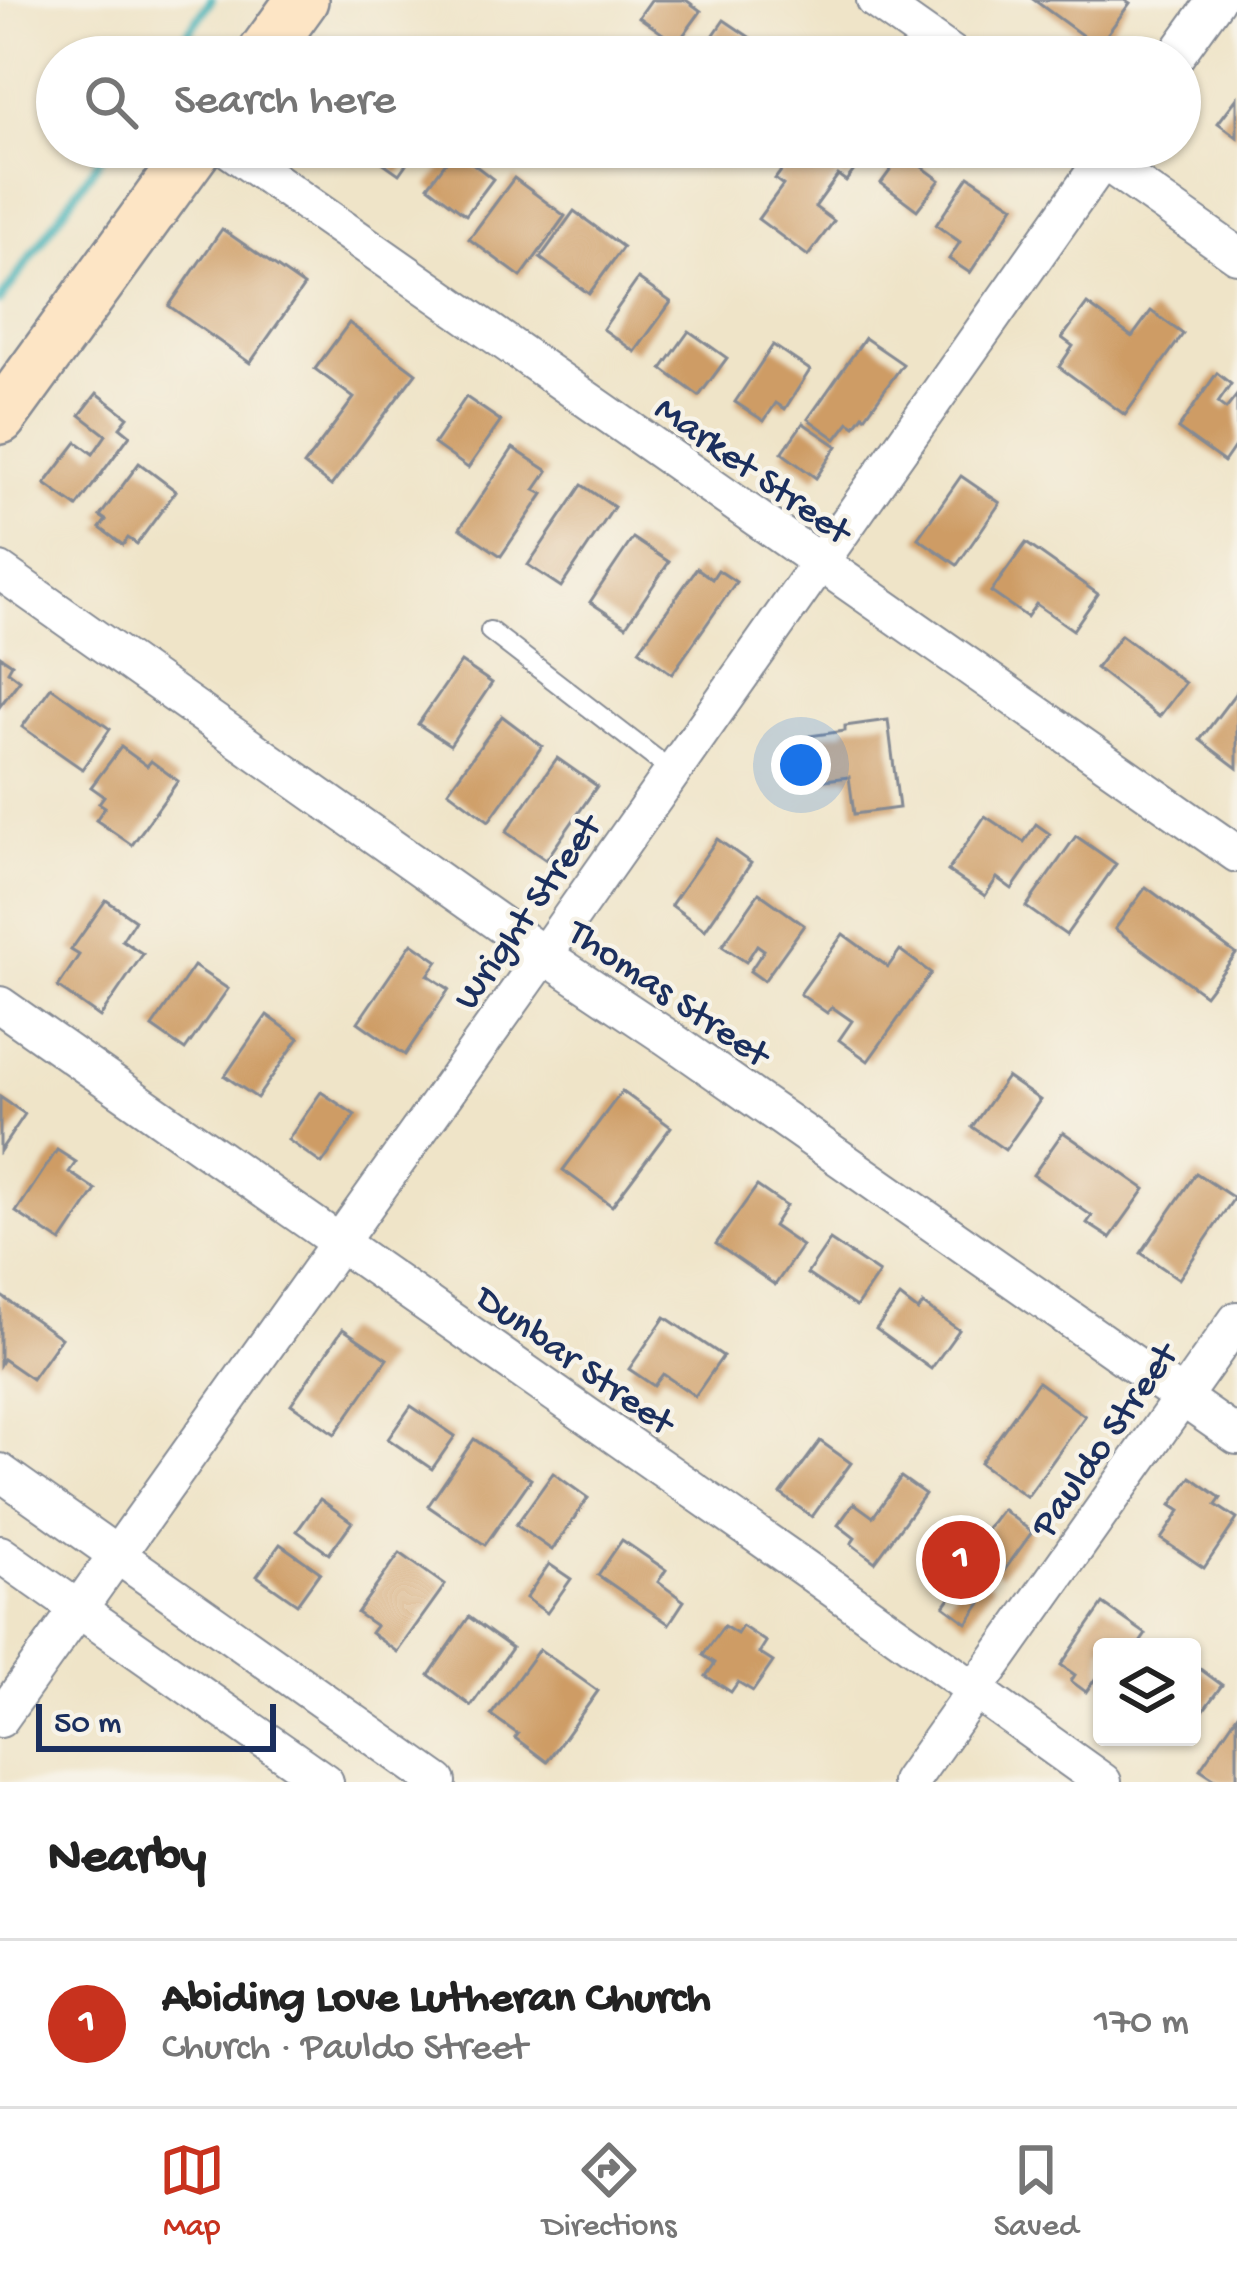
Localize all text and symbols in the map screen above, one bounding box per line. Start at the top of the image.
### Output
search box [36,36,1201,168]
icon: search [78,69,144,135]
text: Search here [174,76,396,129]
street label: Market Street [644,388,861,559]
your location [771,735,831,795]
street label: Wright Street [446,805,616,1020]
street label: Thomas Street [556,910,779,1082]
street label: Dunbar Street [463,1276,684,1450]
street label: Pauldo Street [1022,1334,1192,1550]
pin: 1 [922,1515,1000,1605]
map controls [1093,1638,1201,1746]
button: layers [1093,1638,1201,1746]
scale bar [36,1698,276,1751]
text: 50 m [54,1706,121,1744]
text: Nearby [48,1830,206,1890]
text: Abiding Love Lutheran Church [162,1974,711,2027]
text: 1 [79,2001,95,2047]
text: 170 m [1094,2001,1189,2047]
text: Church · Pauldo Street [162,2027,528,2073]
tab: Map [159,2137,225,2247]
tab: Directions [542,2137,676,2247]
tab: Saved [994,2137,1078,2247]

